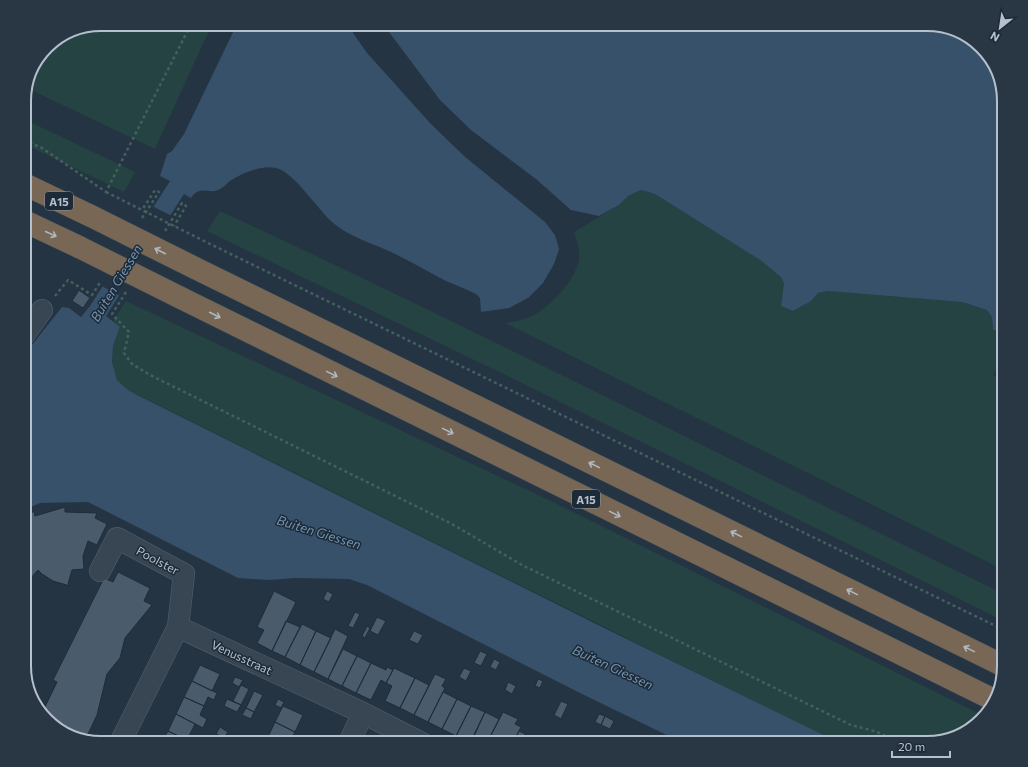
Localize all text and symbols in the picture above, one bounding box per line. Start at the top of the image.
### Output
north arrow [980,8,1020,48]
text: N [988,29,1002,45]
road number: A15 [45,192,73,210]
one-way arrow [45,231,57,238]
water label: Buiten Giessen [87,242,145,324]
one-way arrow [155,247,167,254]
one-way arrow [209,312,221,320]
one-way arrow [325,371,337,378]
one-way arrow [442,428,454,435]
one-way arrow [588,460,600,468]
road number: A15 [572,490,600,508]
one-way arrow [609,511,621,518]
water label: Buiten Giessen [275,512,363,552]
one-way arrow [730,530,742,537]
street label: Poolster [134,543,182,577]
one-way arrow [846,588,858,595]
street label: Venusstraat [209,637,275,677]
water label: Buiten Giessen [570,641,656,693]
one-way arrow [963,645,975,652]
scale bar [892,733,950,759]
text: 20 m [898,739,925,753]

